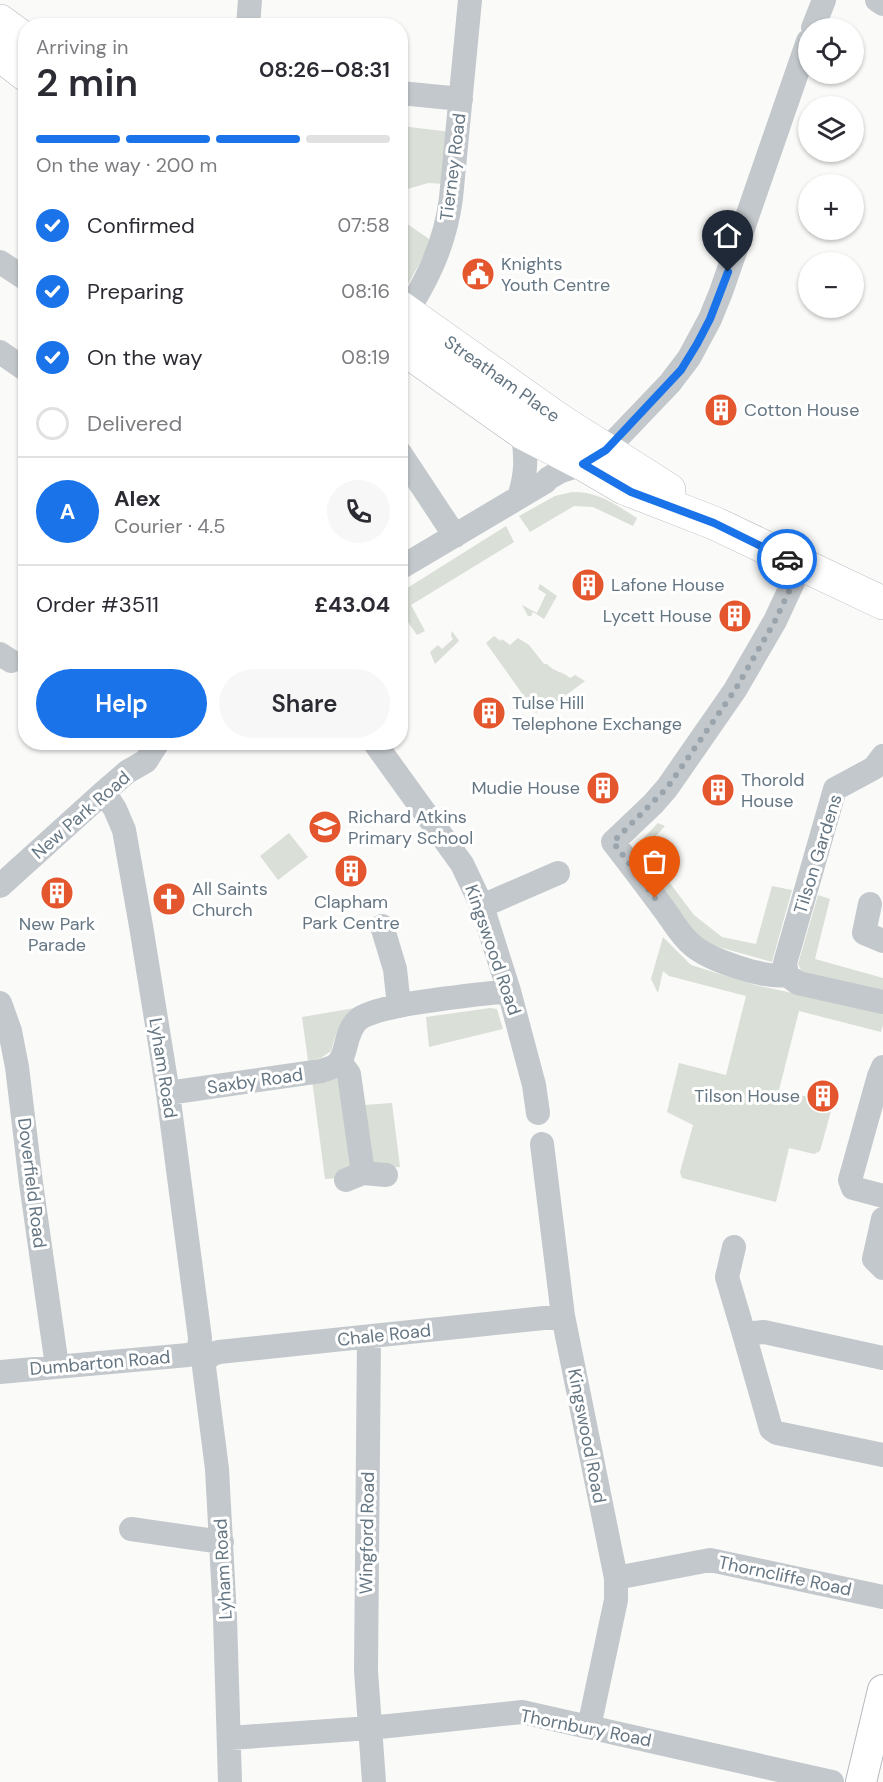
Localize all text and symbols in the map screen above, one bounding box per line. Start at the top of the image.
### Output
map controls [798,18,864,318]
button: locate [798,18,864,84]
text: Arriving in [36,34,128,60]
text: 08:26–08:31 [259,55,390,84]
text: 2 min [36,57,138,108]
button: layers [798,96,864,162]
street label: Tierney Road [434,112,472,222]
text: On the way · 200 m [36,152,217,178]
button: + [798,174,864,240]
icon: check [36,209,69,242]
pin [702,210,753,272]
text: Confirmed [87,211,195,240]
text: 07:58 [338,212,390,238]
icon: home [711,219,744,252]
place label: Knights Youth Centre [501,252,610,297]
button: − [798,252,864,318]
public building icon: Knights Youth Centre [460,256,496,292]
icon: check [36,275,69,308]
text: Preparing [87,277,184,306]
text: 08:16 [341,278,390,304]
street label: Streatham Place [439,330,565,428]
icon: check [36,341,69,374]
text: On the way [87,343,202,372]
text: 08:19 [341,344,390,370]
building icon: Cotton House [703,392,739,428]
place label: Cotton House [744,398,859,422]
text: Delivered [87,409,182,438]
button: phone [327,480,390,543]
text: Alex [114,484,161,513]
text: A [60,497,75,526]
text: Courier · 4.5 [114,513,226,539]
courier [757,529,817,589]
icon: car [771,543,804,576]
building icon: Lafone House [570,567,606,603]
place label: Lafone House [611,573,725,597]
text: Order #3511 [36,590,159,619]
text: £43.04 [314,590,390,619]
building icon: Lycett House [717,598,753,634]
place label: Lycett House [603,604,712,628]
button: Help [36,669,207,738]
button: Share [219,669,390,738]
place label: Tulse Hill Telephone Exchange [512,691,682,736]
building icon: Tulse Hill Telephone Exchange [471,695,507,731]
street label: New Park Road [27,766,135,864]
place label: Thorold House [741,768,804,813]
building icon: Mudie House [585,770,621,806]
building icon: Thorold House [700,772,736,808]
place label: Mudie House [471,776,580,800]
street label: Tilson Gardens [788,791,848,917]
place label: Richard Atkins Primary School [348,805,473,850]
school or university icon: Richard Atkins Primary School [307,809,343,845]
pin [629,836,680,898]
icon: bag [638,845,671,878]
building icon: Clapham Park Centre [333,853,369,889]
building icon: New Park Parade [39,875,75,911]
place label: All Saints Church [192,877,268,922]
church icon: All Saints Church [151,881,187,917]
street label: Kingswood Road [459,882,527,1018]
place label: Clapham Park Centre [302,890,400,935]
place label: New Park Parade [19,912,95,957]
street label: Lyham Road [143,1016,183,1120]
street label: Saxby Road [206,1062,304,1100]
building icon: Tilson House [805,1078,841,1114]
place label: Tilson House [694,1084,800,1108]
street label: Doverfield Road [12,1117,52,1249]
street label: Chale Road [336,1318,432,1352]
street label: Dumbarton Road [29,1345,171,1381]
street label: Kingswood Road [562,1367,612,1505]
street label: Wingford Road [354,1471,380,1595]
street label: Lyham Road [208,1518,238,1620]
street label: Thorncliffe Road [716,1550,854,1602]
street label: Thornbury Road [518,1704,654,1752]

